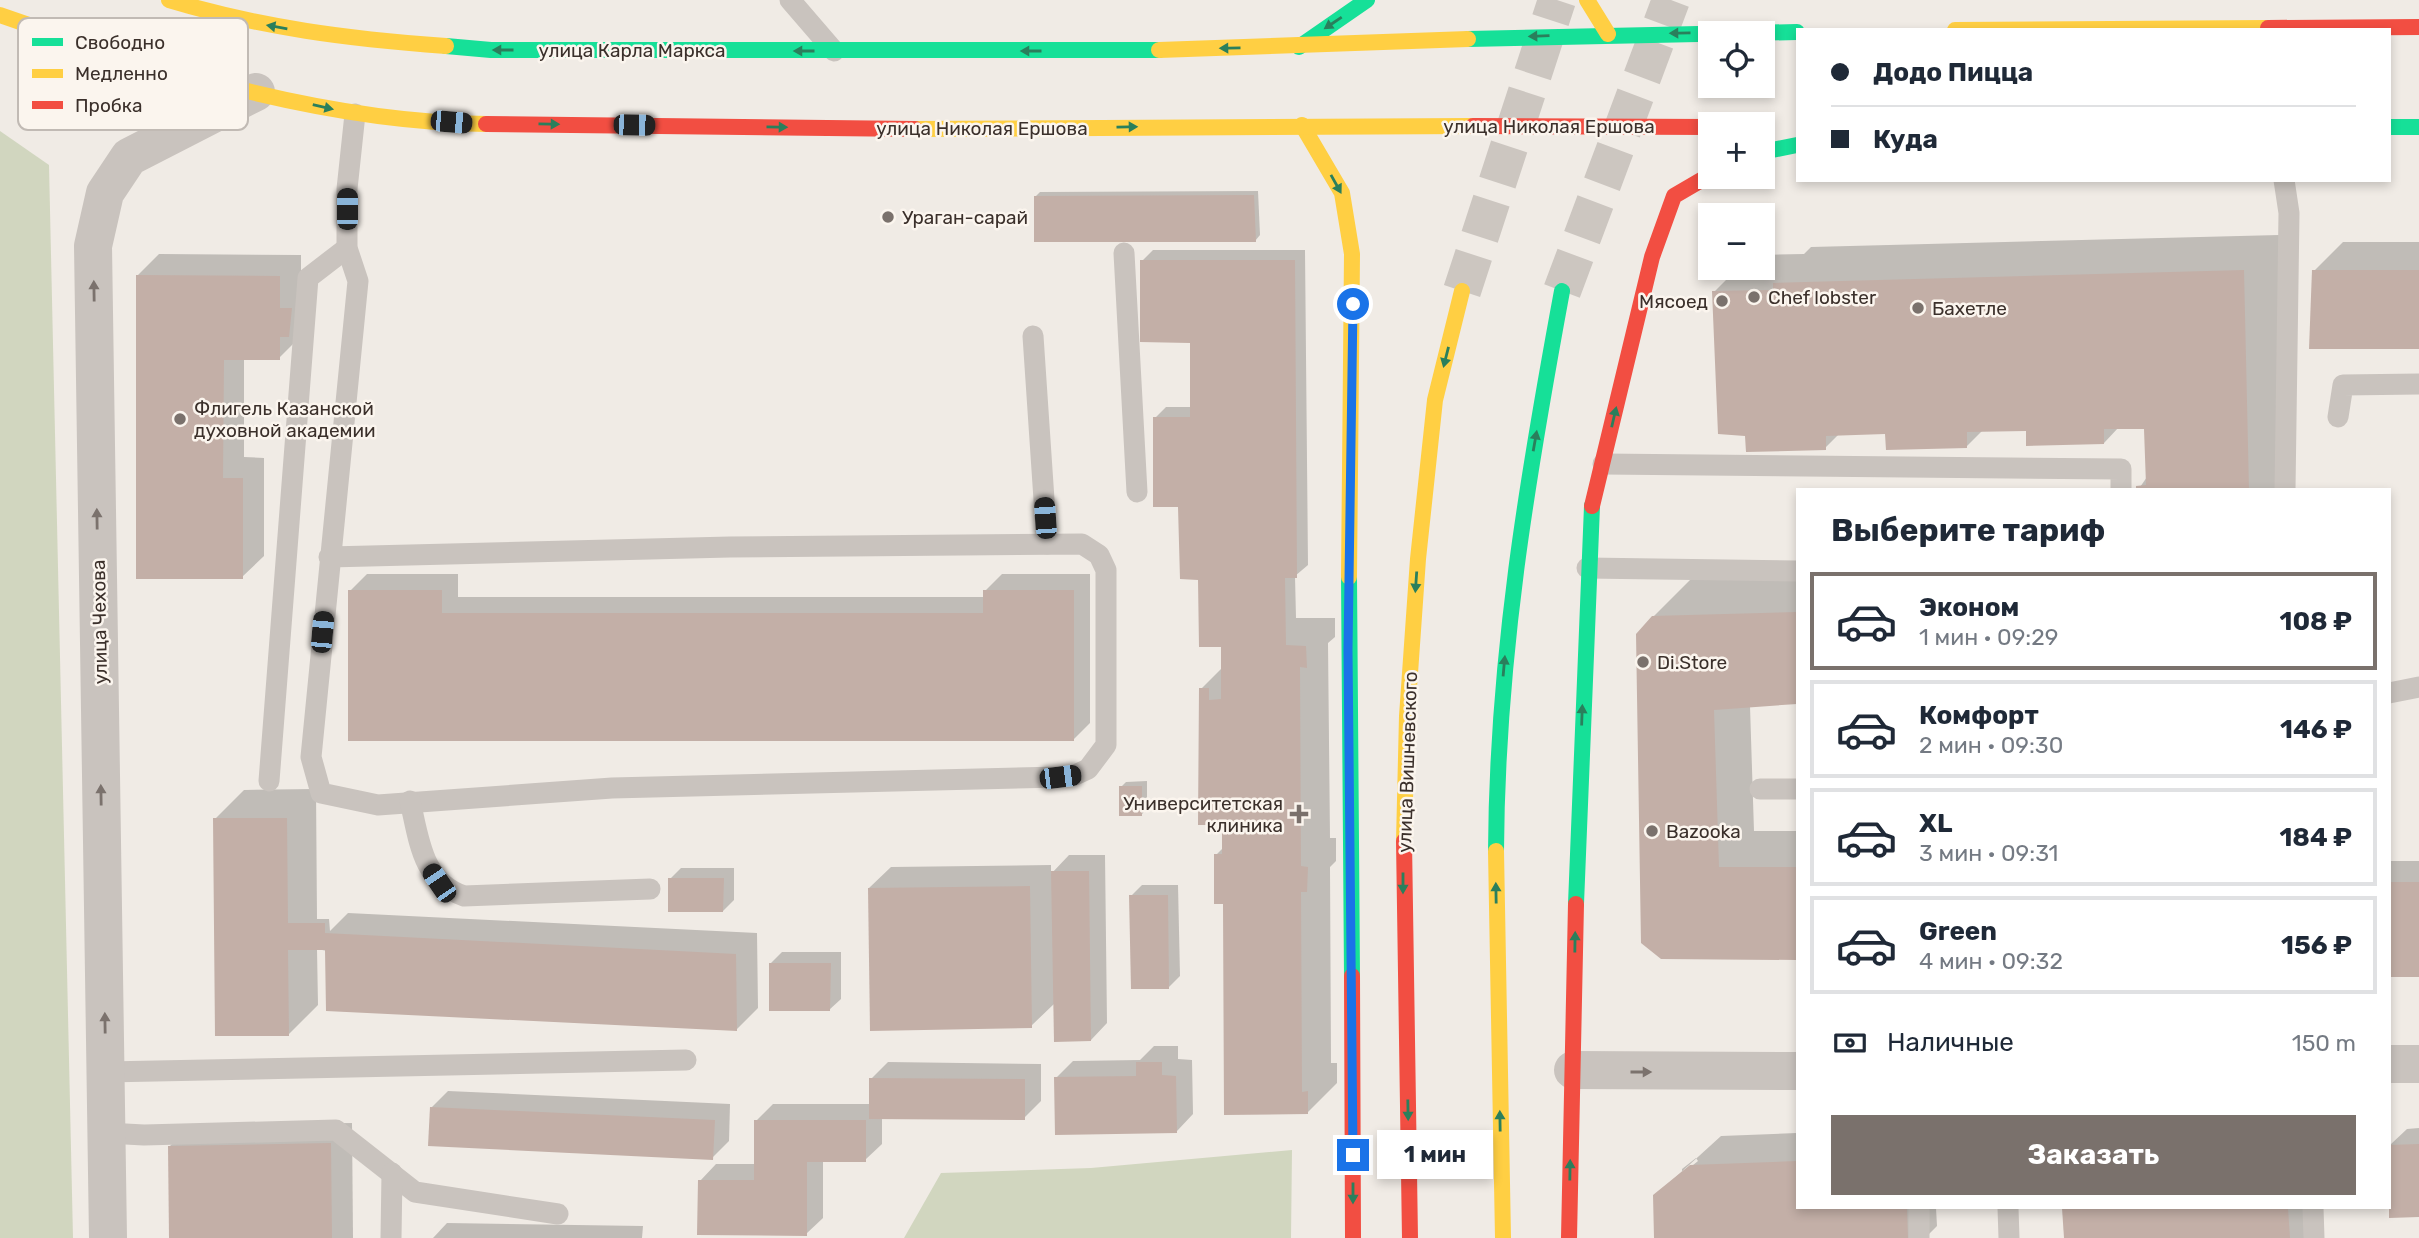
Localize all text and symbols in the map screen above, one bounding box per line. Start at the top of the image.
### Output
one-way arrow [1324,16,1342,30]
legend [18,18,248,130]
one-way arrow [266,21,288,32]
map controls [1698,21,1775,280]
button: locate [1698,21,1775,98]
one-way arrow [1669,27,1691,39]
text: Свободно [75,31,165,54]
one-way arrow [1528,31,1550,42]
street label: улица Карла Маркса [539,39,725,62]
one-way arrow [1219,43,1241,54]
one-way arrow [492,44,514,56]
one-way arrow [793,45,815,57]
one-way arrow [1020,45,1042,57]
text: Додо Пицца [1873,57,2033,88]
text: Медленно [75,62,168,85]
text: Пробка [75,94,143,117]
one-way arrow [312,102,334,113]
car [430,110,473,134]
button: + [1698,112,1775,189]
car [613,114,656,136]
street label: улица Николая Ершова [1443,115,1655,138]
street label: улица Николая Ершова [876,117,1088,140]
one-way arrow [539,119,561,130]
one-way arrow [766,121,788,133]
one-way arrow [1116,121,1138,133]
text: Куда [1873,124,1938,155]
one-way arrow [1330,174,1342,194]
car [337,188,358,230]
button: − [1698,203,1775,280]
place label: Ураган-сарай [902,206,1028,229]
marker: Ураган-сарай [880,209,896,225]
one-way arrow [88,280,99,302]
place label: Chef lobster [1768,286,1877,309]
route start [1337,288,1369,320]
marker: Chef lobster [1746,289,1762,305]
place label: Мясоед [1639,290,1708,313]
marker: Мясоед [1714,293,1730,309]
place label: Бахетле [1932,297,2007,320]
marker: Бахетле [1910,300,1926,316]
one-way arrow [1440,346,1451,368]
place label: Флигель Казанской духовной академии [194,397,376,442]
one-way arrow [1609,406,1620,428]
marker: Флигель Казанской духовной академии [172,411,188,427]
one-way arrow [1530,430,1541,452]
car [1034,496,1057,540]
one-way arrow [91,508,103,530]
text: Выберите тариф [1831,511,2105,549]
street label: улица Чехова [87,559,112,685]
one-way arrow [1410,572,1421,594]
icon: car [1835,590,1898,653]
text: Эконом [1919,592,2019,623]
text: 108 ₽ [2280,606,2352,637]
car [310,610,335,654]
text: 1 мин · 09:29 [1919,623,2058,651]
place label: Di.Store [1657,651,1727,674]
marker: Di.Store [1635,654,1651,670]
one-way arrow [1499,655,1510,677]
street label: улица Вишневского [1393,671,1422,853]
icon: car [1835,698,1898,761]
text: Комфорт [1919,700,2039,731]
one-way arrow [1576,704,1588,726]
text: 146 ₽ [2280,714,2352,745]
text: 2 мин · 09:30 [1919,731,2063,759]
car [1038,764,1083,790]
one-way arrow [96,784,107,806]
place label: Университетская клиника [1123,792,1283,837]
marker: Университетская клиника [1289,804,1309,824]
icon: car [1835,806,1898,869]
text: XL [1919,808,1952,839]
place label: Bazooka [1666,820,1741,843]
text: 184 ₽ [2279,822,2352,853]
marker: Bazooka [1644,823,1660,839]
text: 3 мин · 09:31 [1919,839,2058,867]
car [419,860,460,906]
one-way arrow [1397,872,1409,894]
one-way arrow [1490,882,1502,904]
icon: car [1835,914,1898,977]
text: Green [1919,916,1997,947]
text: 156 ₽ [2281,930,2352,961]
one-way arrow [1570,931,1581,953]
text: 4 мин · 09:32 [1919,947,2063,975]
one-way arrow [99,1012,111,1034]
icon: cash [1831,1024,1869,1062]
text: Наличные [1887,1027,2014,1058]
text: 150 m [2292,1029,2356,1057]
one-way arrow [1630,1066,1652,1078]
one-way arrow [1403,1100,1414,1122]
one-way arrow [1495,1110,1506,1132]
button: Заказать [1831,1115,2356,1195]
callout: 1 мин [1378,1130,1493,1180]
route end [1337,1139,1369,1171]
text: 1 мин [1404,1140,1466,1168]
one-way arrow [1565,1159,1576,1181]
one-way arrow [1347,1182,1359,1204]

